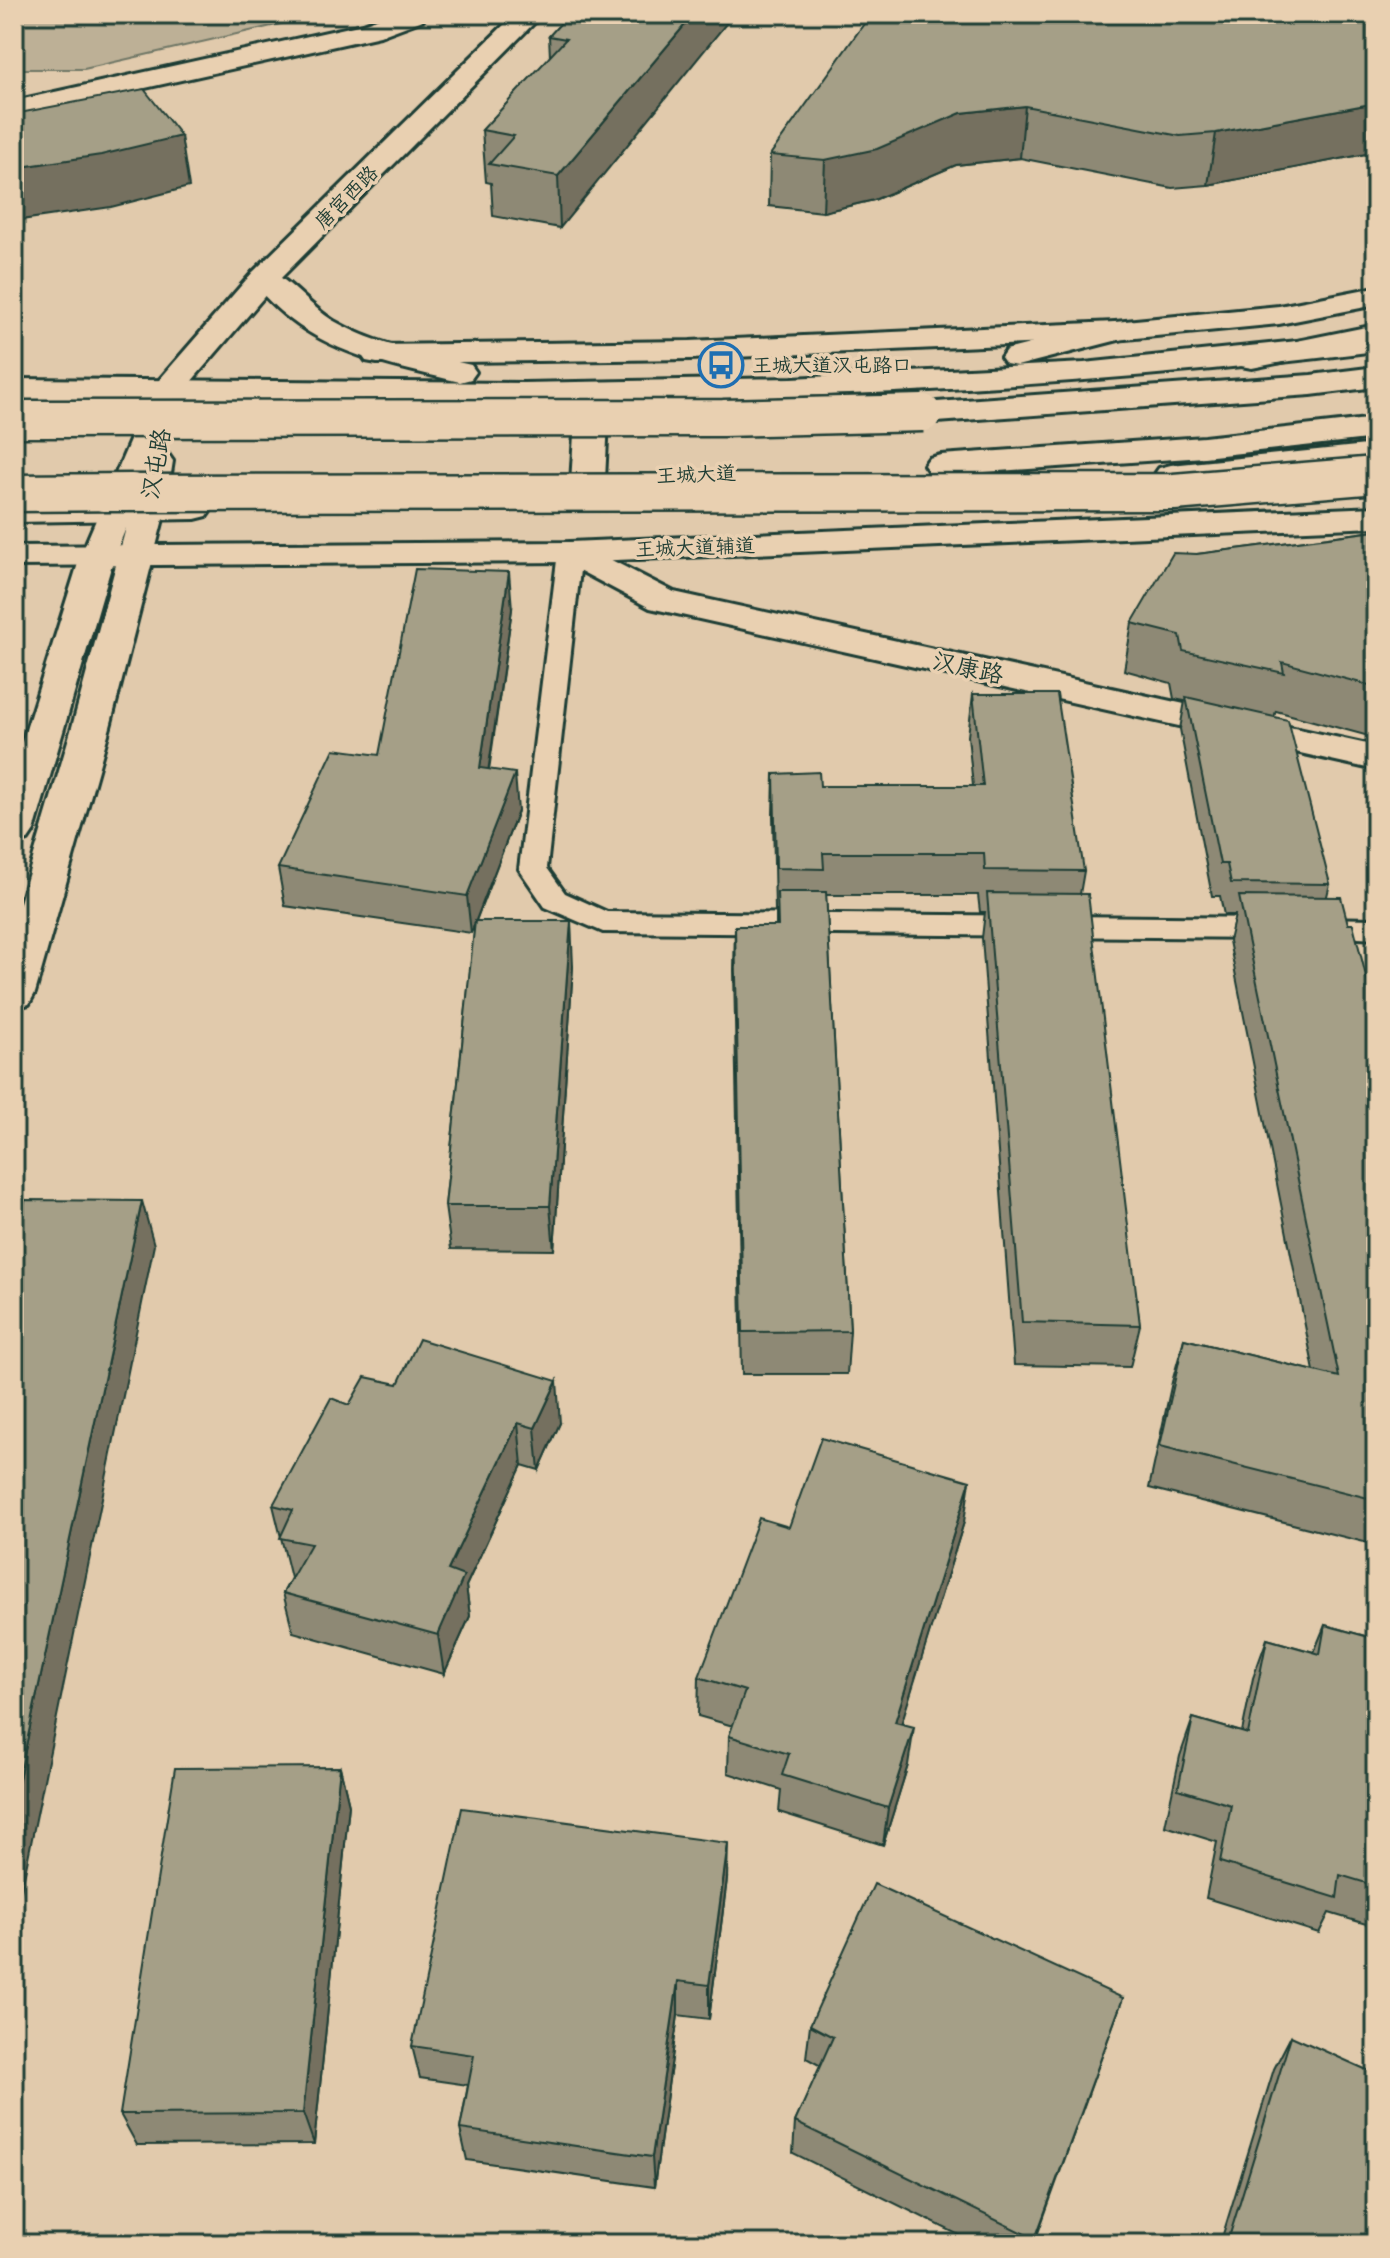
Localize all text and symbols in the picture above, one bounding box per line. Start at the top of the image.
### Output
street label: 唐宫西路 [306,156,388,238]
bus stop icon: 王城大道汉屯路口 [697,341,745,389]
place label: 王城大道汉屯路口 [752,348,912,383]
street label: 汉屯路 [129,425,183,503]
street label: 王城大道 [655,456,737,493]
street label: 王城大道辅道 [634,528,756,567]
street label: 汉康路 [928,640,1008,696]

